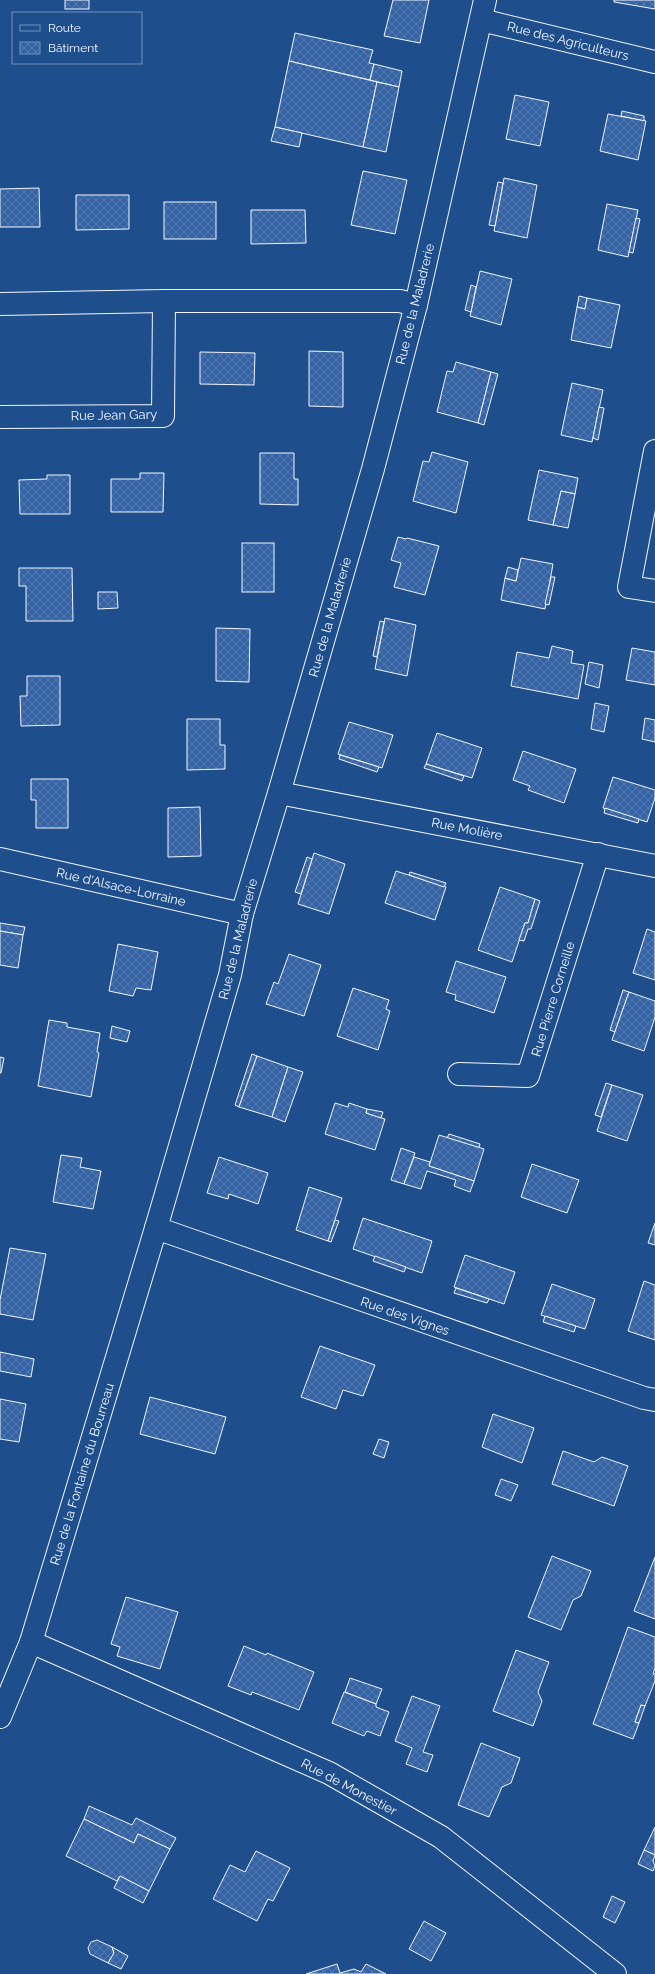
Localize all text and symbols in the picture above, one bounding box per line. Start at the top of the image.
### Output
legend [12,12,142,64]
street label: Rue des Agriculteurs [506,19,630,63]
text: Route [48,21,81,35]
text: Bâtiment [48,41,98,55]
street label: Rue de la Maladrerie [393,242,437,366]
street label: Rue Jean Gary [71,407,157,423]
street label: Rue de la Maladrerie [306,555,354,679]
street label: Rue Molière [430,815,504,843]
street label: Rue d'Alsace-Lorraine [55,865,187,909]
street label: Rue de la Maladrerie [216,877,260,1001]
street label: Rue Pierre Corneille [528,939,578,1058]
street label: Rue des Vignes [359,1294,451,1338]
street label: Rue de la Fontaine du Bourreau [47,1381,117,1567]
street label: Rue de Monestier [299,1755,400,1819]

